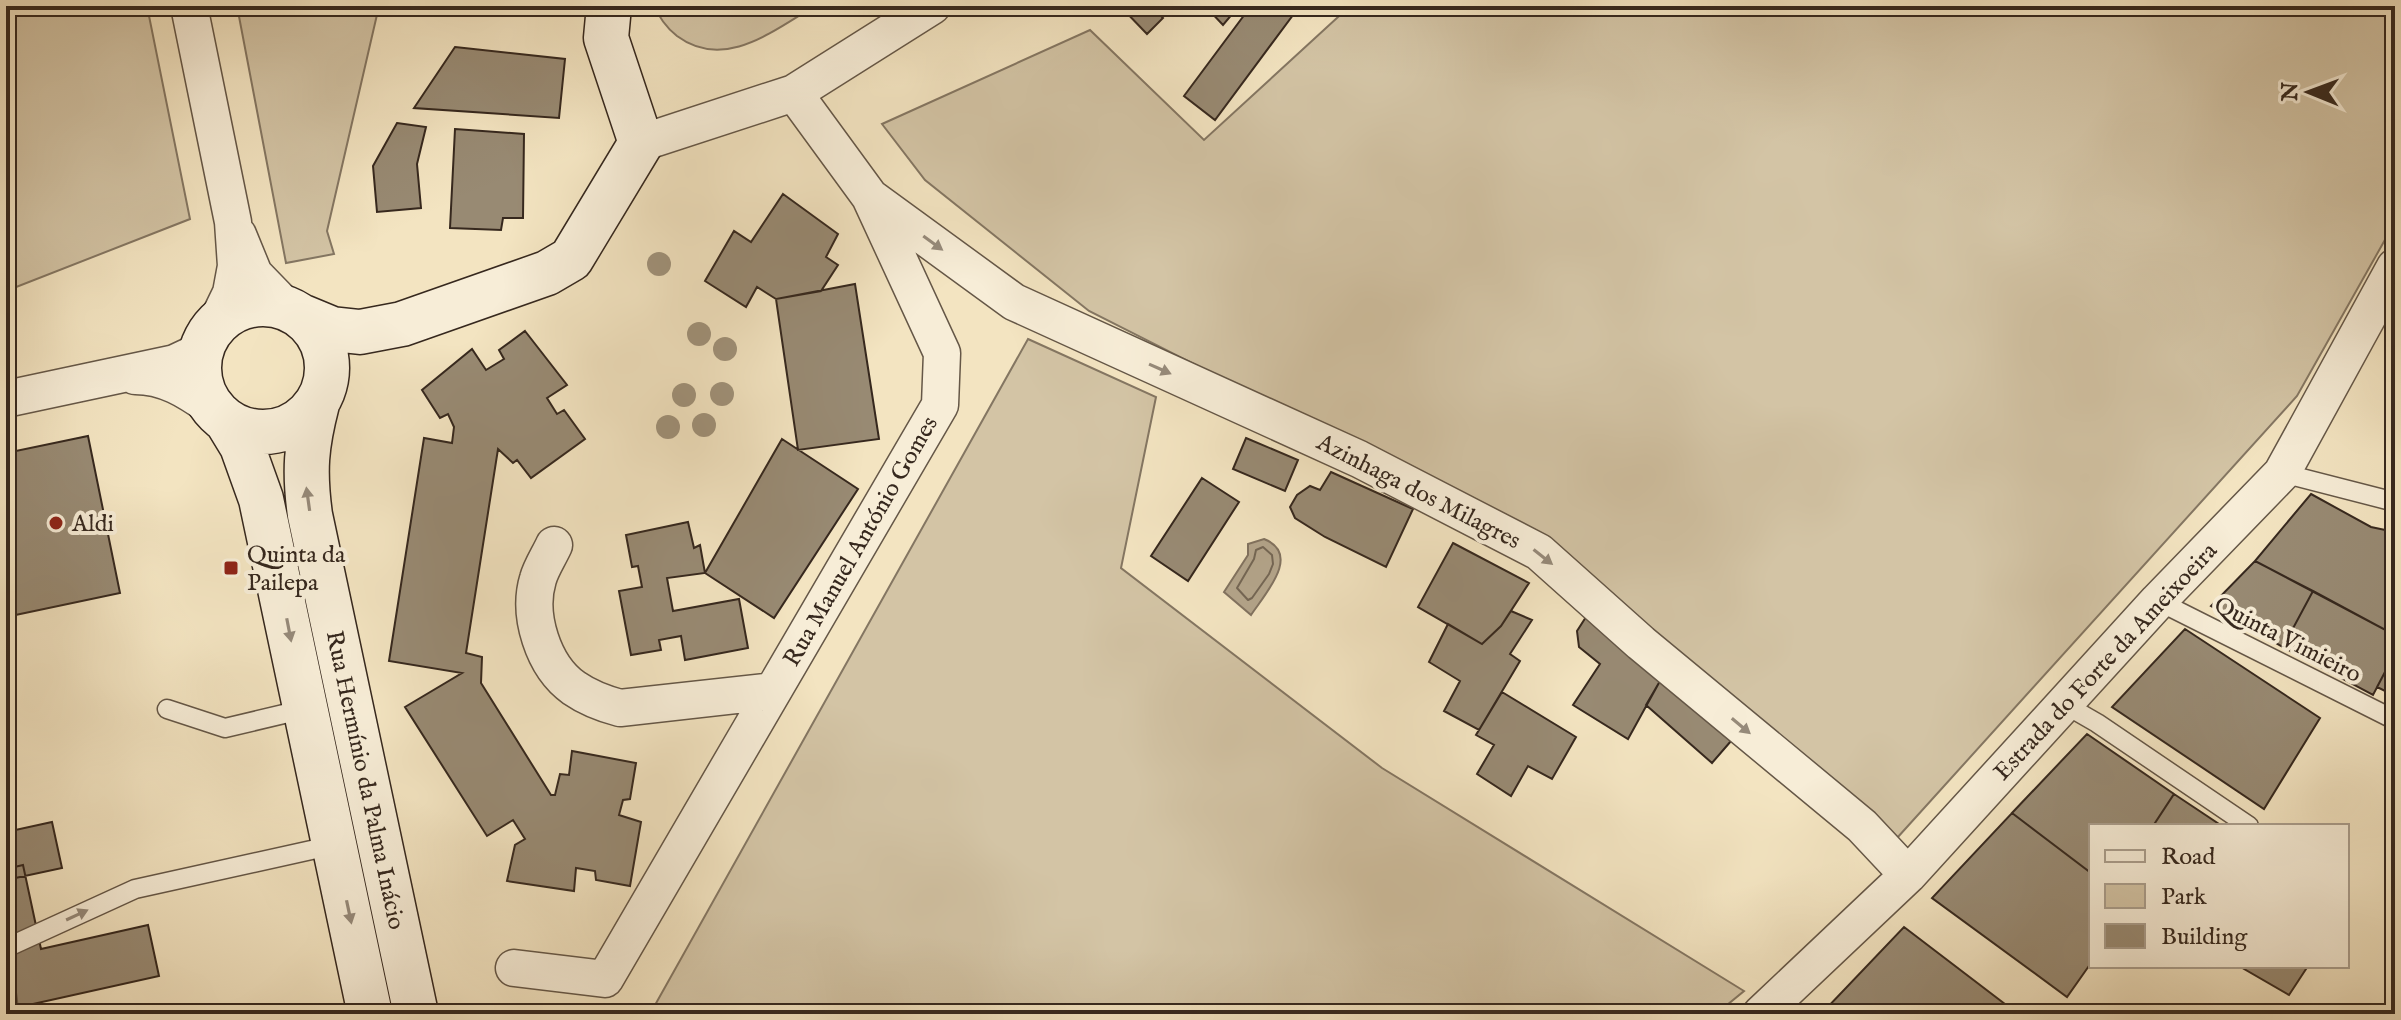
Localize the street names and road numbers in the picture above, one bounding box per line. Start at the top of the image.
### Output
street label: Rua Manuel António Gomes [777,411,946,673]
street label: Azinhaga dos Milagres [1310,427,1526,557]
street label: Estrada do Forte da Ameixoeira [1988,536,2225,788]
street label: Quinta Vimieiro [2208,590,2366,691]
street label: Rua Hermínio da Palma Inácio [318,628,411,933]

